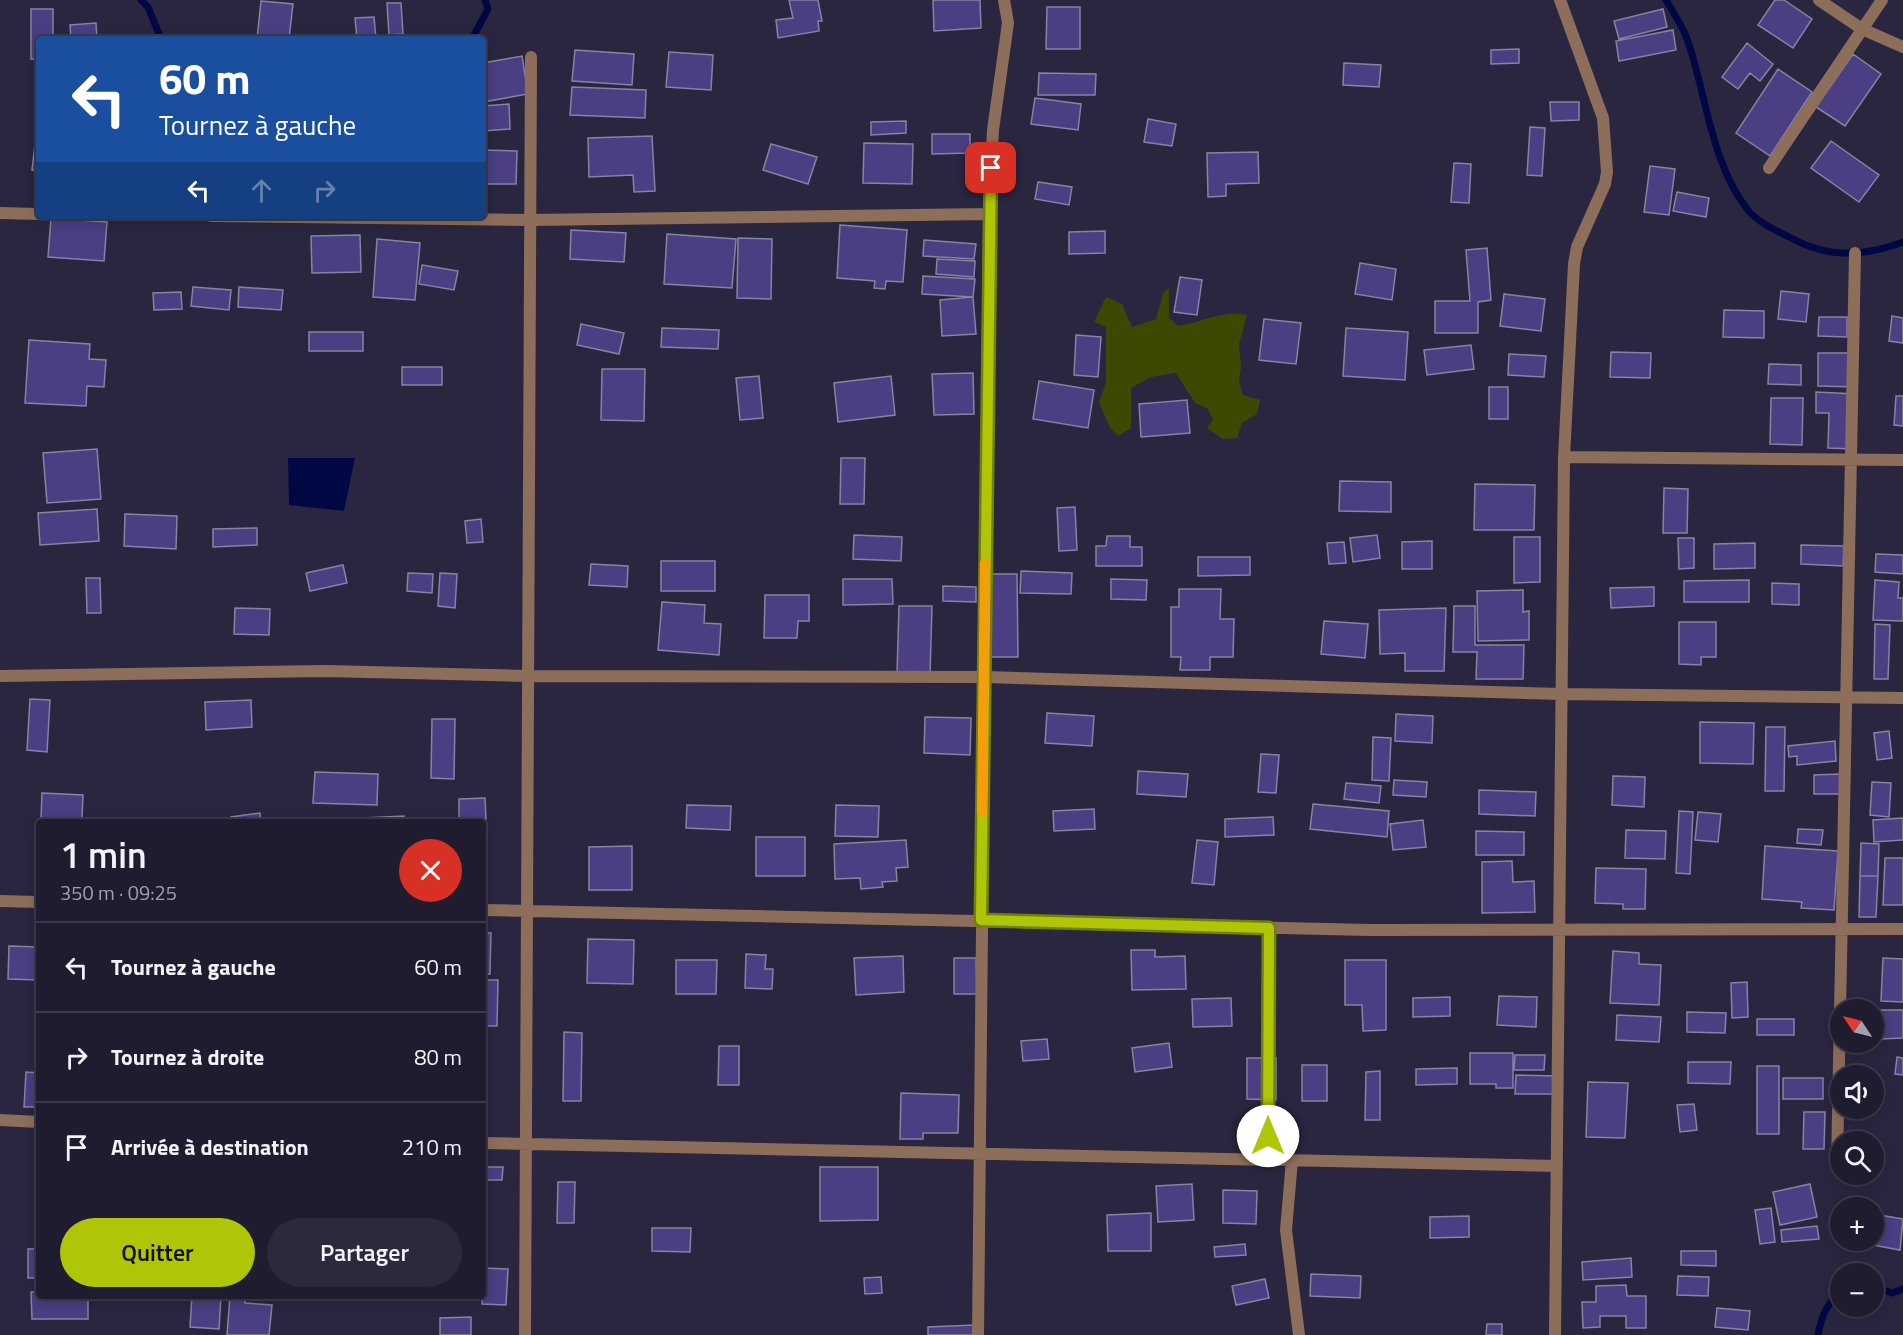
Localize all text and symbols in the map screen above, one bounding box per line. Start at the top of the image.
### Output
text: 60 m [159,46,251,110]
icon: left [60,60,138,138]
text: Tournez à gauche [159,104,356,145]
pin [965,142,1016,193]
icon: arrive [974,151,1007,184]
icon: left [182,174,215,207]
icon: ahead [245,174,278,207]
icon: right [308,174,341,207]
text: 1 min [60,827,147,882]
button: close [399,839,462,902]
text: 350 m · 09:25 [60,877,177,908]
text: Tournez à gauche [111,950,276,984]
text: 60 m [414,950,462,984]
icon: left [60,951,93,984]
north arrow [1830,999,1884,1053]
map controls [1830,999,1884,1317]
text: Tournez à droite [111,1040,264,1074]
text: 80 m [414,1040,462,1074]
icon: right [60,1041,93,1074]
button: sound [1830,1065,1884,1119]
position arrow [1236,1104,1300,1168]
text: Arrivée à destination [111,1130,309,1164]
text: 210 m [402,1130,462,1164]
icon: arrive [60,1131,93,1164]
button: search [1830,1131,1884,1185]
button: + [1830,1197,1884,1251]
button: Quitter [60,1218,255,1287]
button: Partager [267,1218,462,1287]
button: − [1830,1263,1884,1317]

